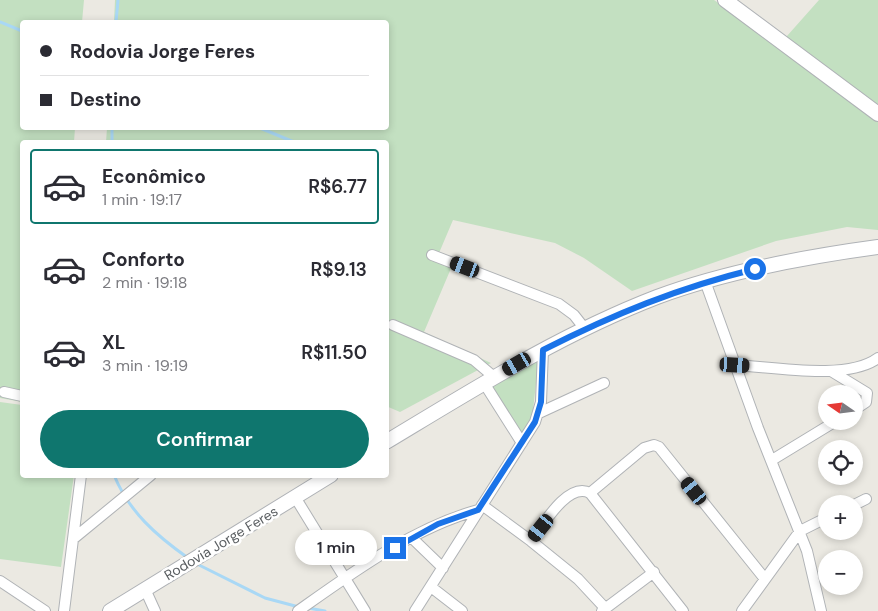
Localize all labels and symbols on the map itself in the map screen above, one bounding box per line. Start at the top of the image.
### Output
car [448,255,481,279]
route start [744,258,766,280]
car [500,350,533,378]
car [719,357,750,373]
north arrow [818,385,862,430]
car [678,475,709,507]
street label: Rodovia Jorge Feres [161,502,281,584]
car [525,512,556,544]
callout: 1 min [295,530,378,566]
route end [384,537,406,559]

